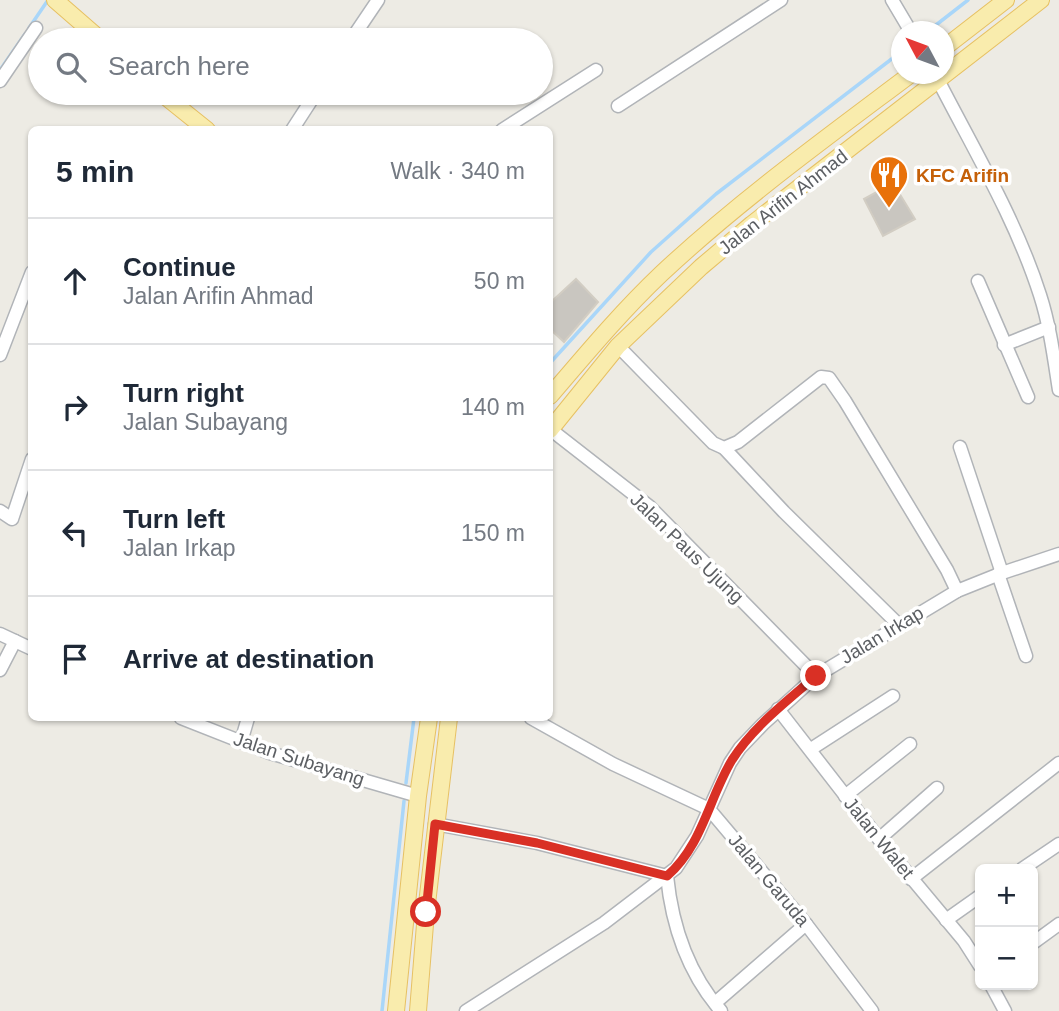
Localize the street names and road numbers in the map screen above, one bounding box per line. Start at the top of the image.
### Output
street label: Jalan Arifin Ahmad [715,145,851,259]
street label: Jalan Paus Ujung [626,489,748,607]
street label: Jalan Irkap [837,602,927,668]
street label: Jalan Subayang [231,728,367,790]
street label: Jalan Walet [840,793,919,883]
street label: Jalan Garuda [724,830,814,931]

